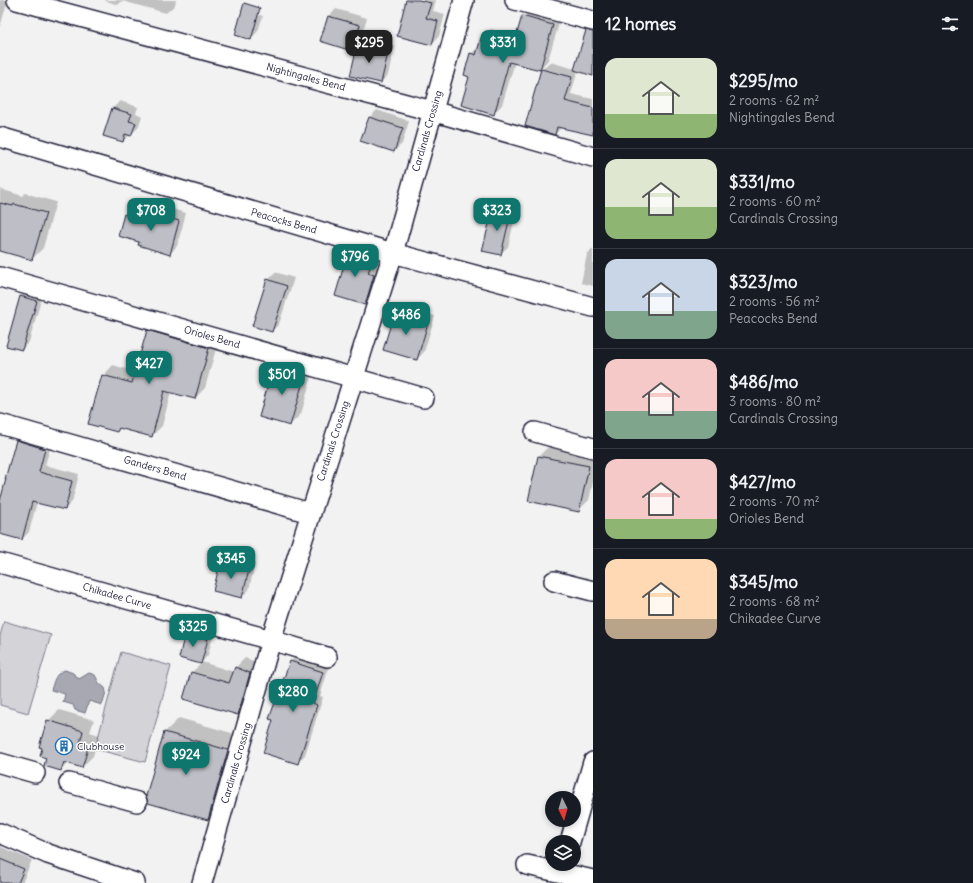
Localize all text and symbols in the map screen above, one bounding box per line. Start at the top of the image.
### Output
text: 12 homes [605,13,676,35]
icon: filters [939,13,961,35]
pin: $295 [345,30,393,64]
pin: $331 [479,30,527,64]
text: $295 [354,34,384,51]
text: $331 [490,34,517,51]
street label: Nightingales Bend [265,60,347,94]
text: $295/mo [729,70,798,92]
icon: home [637,74,685,122]
street label: Cardinals Crossing [409,89,445,173]
text: 2 rooms · 62 m² [729,92,819,109]
text: Nightingales Bend [729,109,835,126]
text: $331/mo [729,171,795,193]
icon: home [637,175,685,223]
text: 2 rooms · 60 m² [729,193,821,210]
pin: $708 [127,198,175,232]
pin: $323 [473,198,521,232]
text: $708 [136,202,166,219]
text: $323 [482,202,512,219]
street label: Peacocks Bend [250,205,319,237]
text: Cardinals Crossing [729,210,838,227]
pin: $796 [331,244,379,278]
text: $796 [341,248,369,265]
text: $323/mo [729,271,797,293]
icon: home [637,275,685,323]
text: 2 rooms · 56 m² [729,293,820,310]
pin: $486 [382,302,430,336]
text: $486 [391,306,421,323]
text: Peacocks Bend [729,310,817,327]
street label: Orioles Bend [182,323,242,351]
pin: $427 [125,351,173,385]
text: $427 [135,355,163,372]
pin: $501 [258,362,306,396]
text: $501 [268,366,296,383]
text: $486/mo [729,371,798,393]
icon: home [637,375,685,423]
text: 3 rooms · 80 m² [729,393,821,410]
street label: Cardinals Crossing [314,399,352,483]
text: Cardinals Crossing [729,410,838,427]
street label: Ganders Bend [122,453,188,483]
text: $427/mo [729,471,796,493]
icon: home [637,475,685,523]
text: 2 rooms · 70 m² [729,493,820,510]
text: Orioles Bend [729,510,804,527]
pin: $345 [207,546,255,580]
text: $345 [216,550,246,567]
text: $345/mo [729,571,798,593]
icon: home [637,575,685,623]
street label: Chikadee Curve [81,580,153,612]
text: 2 rooms · 68 m² [729,593,820,610]
text: Chikadee Curve [729,610,821,627]
pin: $325 [169,614,217,648]
text: $325 [178,618,208,635]
pin: $280 [269,679,317,713]
text: $280 [278,683,308,700]
street label: Cardinals Crossing [218,721,254,805]
building icon: Clubhouse [54,736,74,756]
place label: Clubhouse [77,740,124,753]
pin: $924 [162,742,210,776]
text: $924 [171,746,201,763]
north arrow [545,791,581,827]
map controls [545,791,581,871]
button: layers [545,835,581,871]

